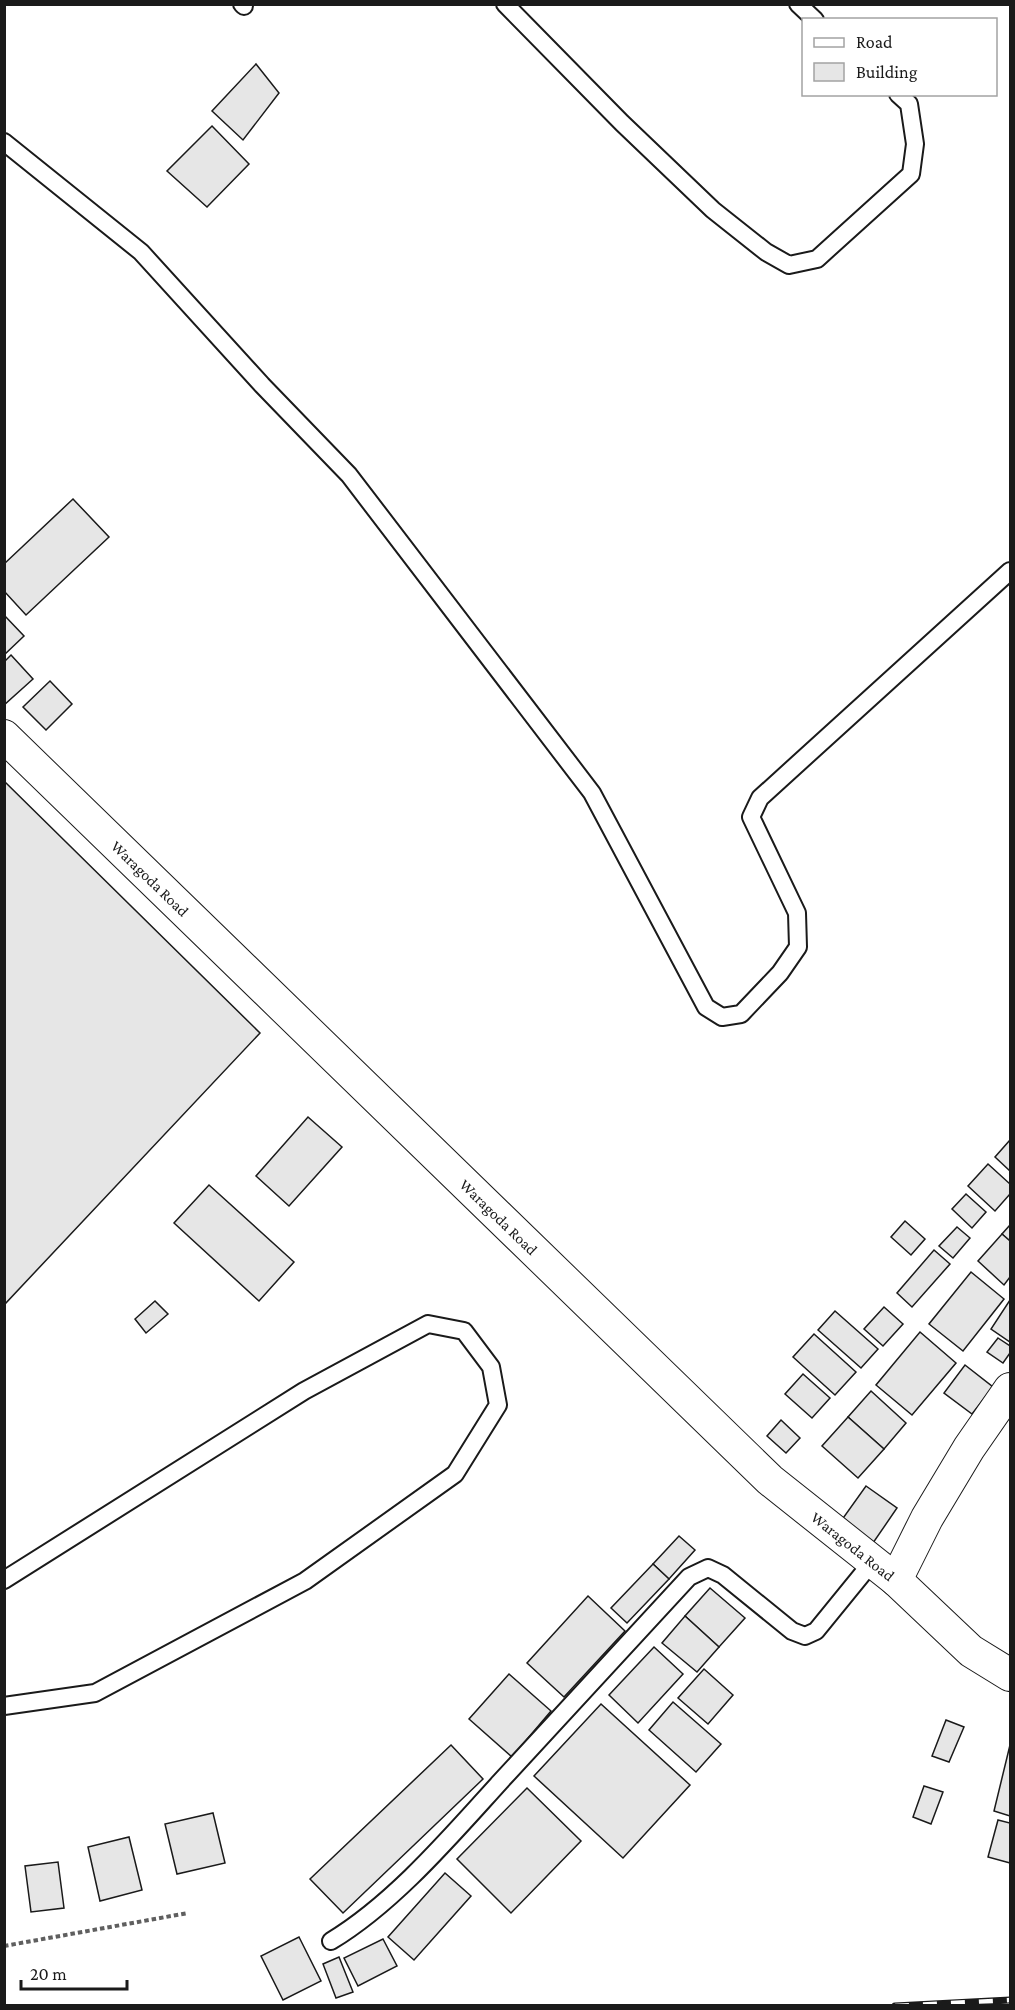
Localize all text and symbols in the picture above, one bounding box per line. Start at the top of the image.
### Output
legend [802,18,997,96]
text: Road [856,32,893,52]
text: Building [856,62,918,82]
street label: Waragoda Road [108,837,193,920]
street label: Waragoda Road [457,1175,542,1258]
street label: Waragoda Road [808,1508,898,1584]
scale bar [21,1953,128,1991]
text: 20 m [30,1964,67,1984]

